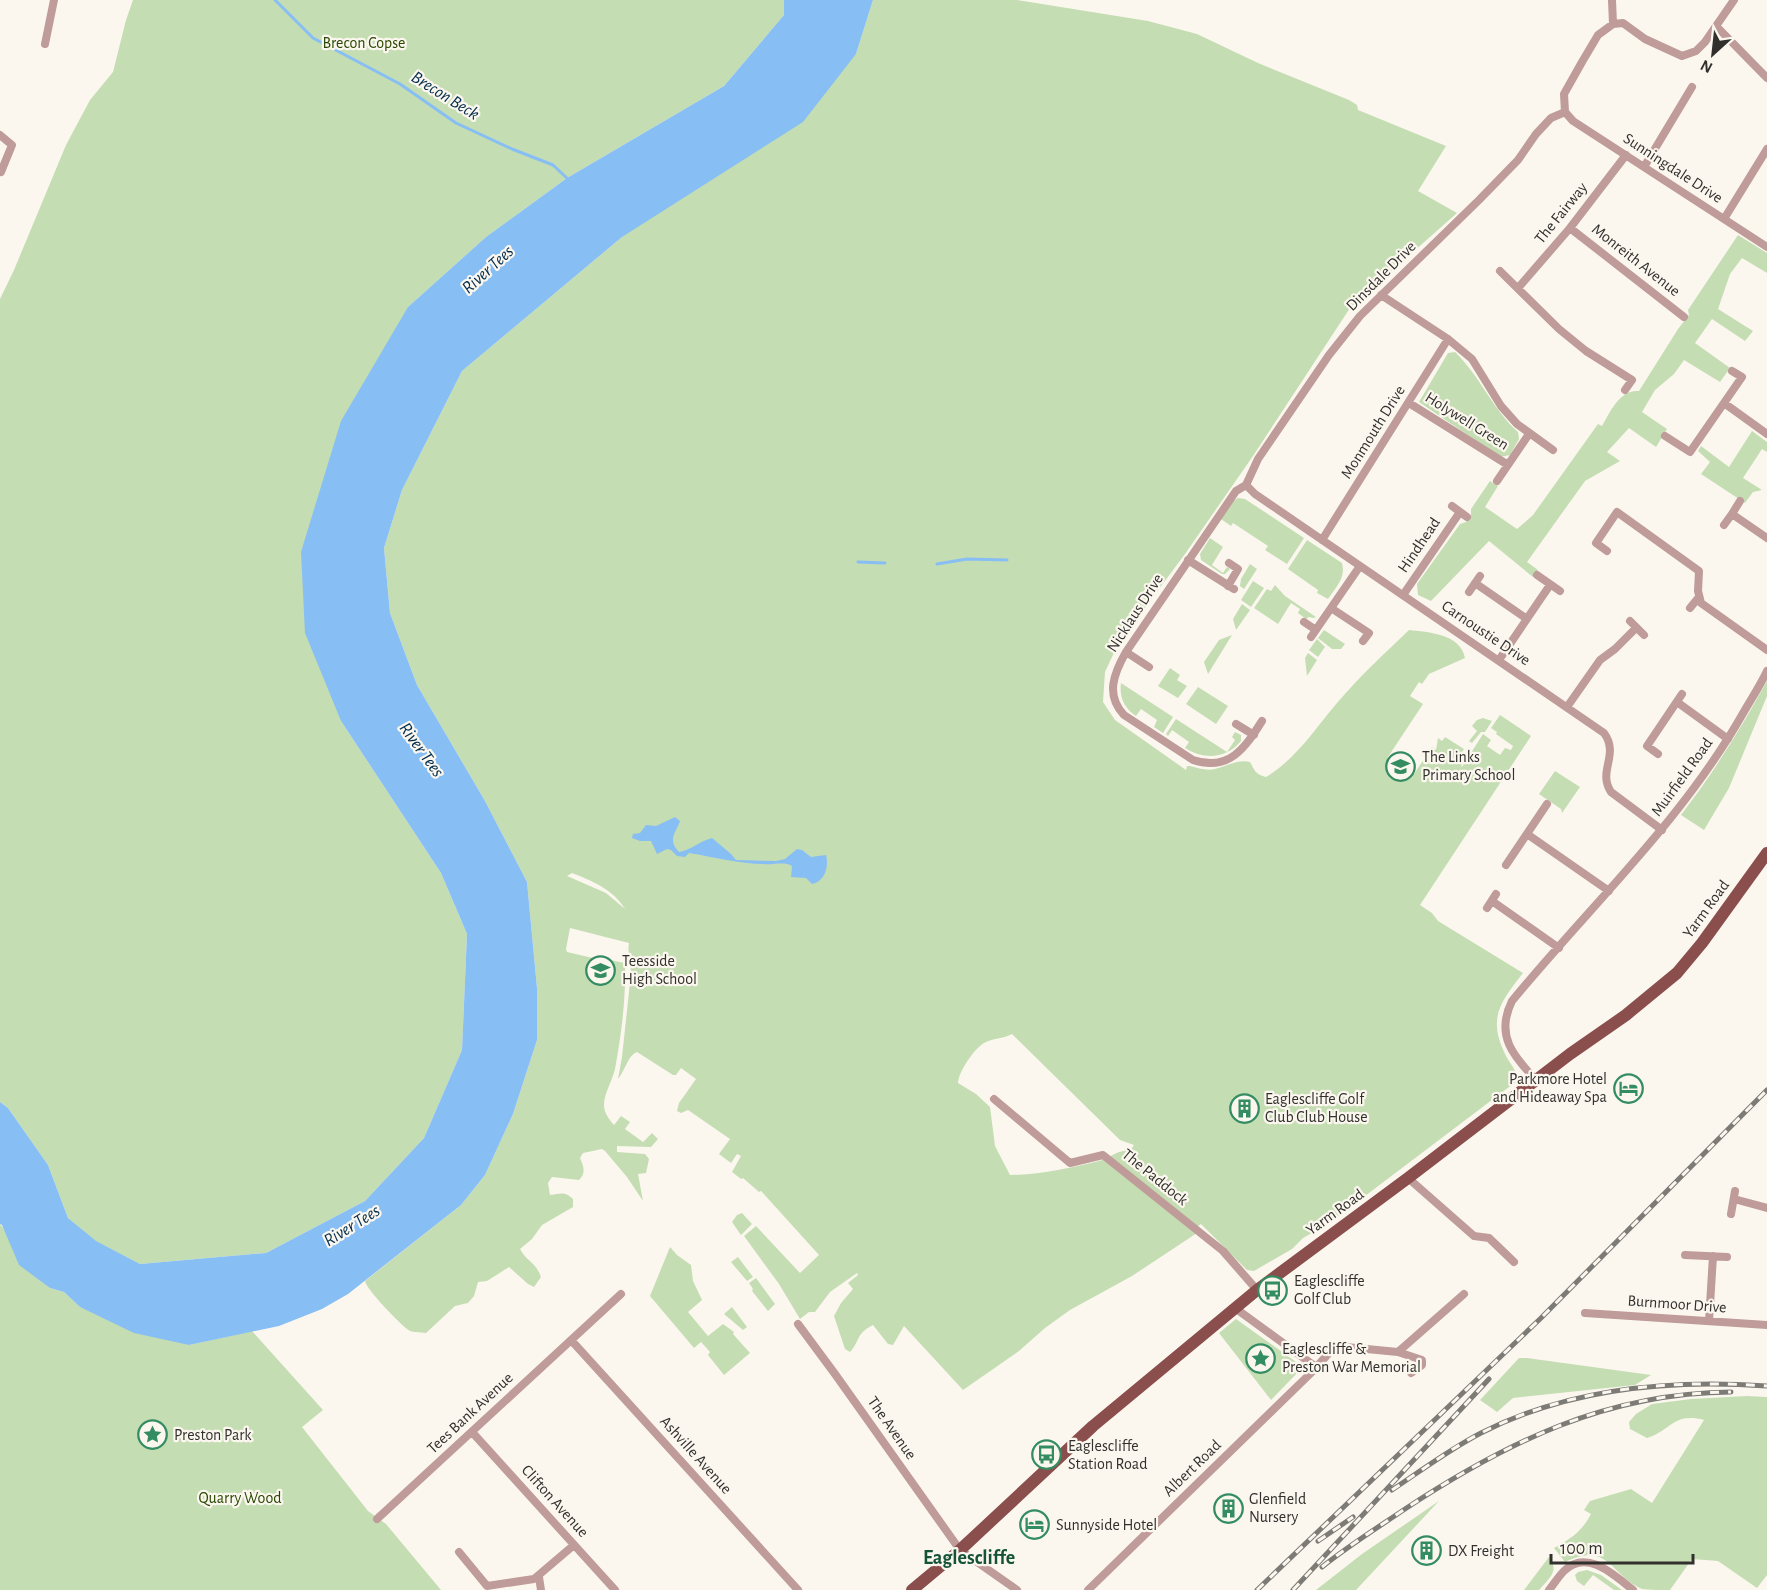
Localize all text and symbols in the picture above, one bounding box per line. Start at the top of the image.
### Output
north arrow [1683,24,1743,84]
park label: Brecon Copse [322,35,406,51]
text: N [1698,57,1715,76]
water label: Brecon Beck [408,68,482,124]
street label: Sunningdale Drive [1621,130,1725,206]
street label: The Fairway [1532,179,1591,247]
street label: Monreith Avenue [1589,221,1683,299]
street label: Dinsdale Drive [1343,238,1419,314]
water label: River Tees [459,242,517,298]
street label: Monmouth Drive [1338,383,1408,481]
street label: Holywell Green [1422,389,1512,454]
street label: Hindhead [1395,515,1443,575]
street label: Nicklaus Drive [1104,571,1166,655]
street label: Carnoustie Drive [1439,598,1533,668]
water label: River Tees [395,719,447,781]
street label: Muirfield Road [1648,735,1716,819]
place label: The Links Primary School [1422,749,1515,784]
school or university icon: The Links Primary School [1385,750,1417,782]
street label: Yarm Road [1680,877,1732,941]
place label: Teesside High School [622,953,697,987]
school or university icon: Teesside High School [585,954,617,986]
place label: Parkmore Hotel and Hideaway Spa [1493,1071,1607,1106]
hotel icon: Parkmore Hotel and Hideaway Spa [1612,1072,1644,1104]
place label: Eaglescliffe Golf Club Club House [1265,1091,1368,1125]
building icon: Eaglescliffe Golf Club Club House [1228,1092,1260,1124]
street label: The Paddock [1119,1146,1191,1209]
street label: Yarm Road [1303,1186,1367,1238]
water label: River Tees [321,1202,383,1250]
place label: Eaglescliffe Golf Club [1294,1273,1365,1307]
bus stop icon: Eaglescliffe Golf Club [1257,1274,1289,1306]
street label: Burnmoor Drive [1627,1293,1727,1315]
place label: Eaglescliffe & Preston War Memorial [1282,1341,1421,1375]
place icon: Eaglescliffe & Preston War Memorial [1245,1342,1277,1374]
street label: Tees Bank Avenue [424,1369,516,1457]
street label: The Avenue [865,1394,919,1462]
street label: Ashville Avenue [657,1413,735,1497]
place icon: Preston Park [137,1419,169,1451]
place label: Preston Park [174,1427,252,1443]
street label: Albert Road [1160,1437,1224,1499]
place label: Eaglescliffe Station Road [1068,1438,1147,1472]
bus stop icon: Eaglescliffe Station Road [1031,1439,1063,1471]
street label: Clifton Avenue [519,1462,591,1540]
park label: Quarry Wood [198,1490,282,1507]
place label: Glenfield Nursery [1249,1491,1306,1526]
building icon: Glenfield Nursery [1212,1492,1244,1524]
hotel icon: Sunnyside Hotel [1019,1509,1051,1541]
place label: Sunnyside Hotel [1056,1517,1157,1534]
scale bar [1551,1527,1694,1565]
building icon: DX Freight [1411,1535,1443,1567]
text: 100 m [1560,1540,1603,1558]
place label: DX Freight [1448,1543,1514,1559]
district label: Eaglescliffe [923,1548,1015,1568]

